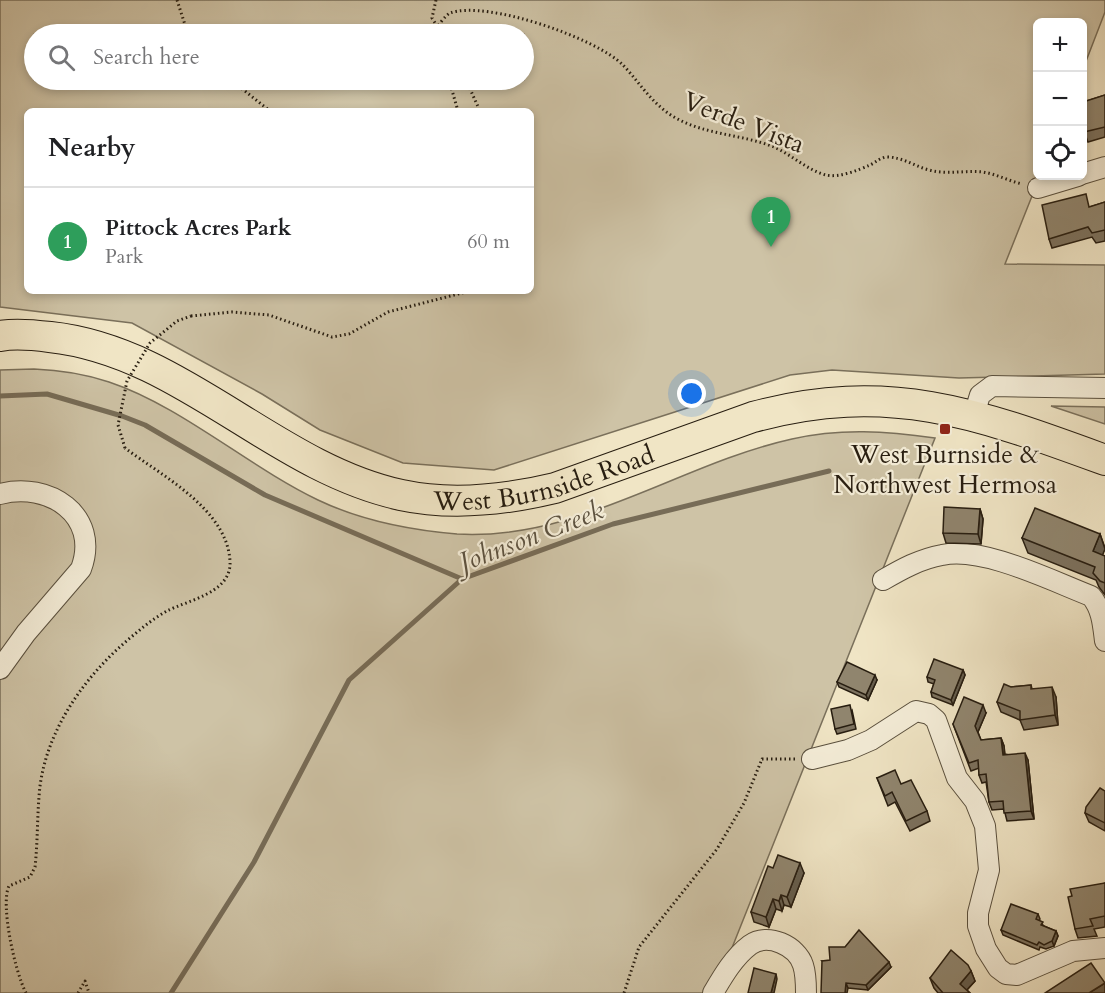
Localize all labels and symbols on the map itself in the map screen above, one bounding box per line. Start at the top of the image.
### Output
street label: Verde Vista [678,83,810,162]
pin: 1 [752,198,790,247]
your location [677,379,706,408]
marker: West Burnside & Northwest Hermosa [938,422,952,436]
street label: West Burnside Road [432,437,659,519]
place label: West Burnside & Northwest Hermosa [833,437,1057,502]
water label: Johnson Creek [448,492,610,583]

